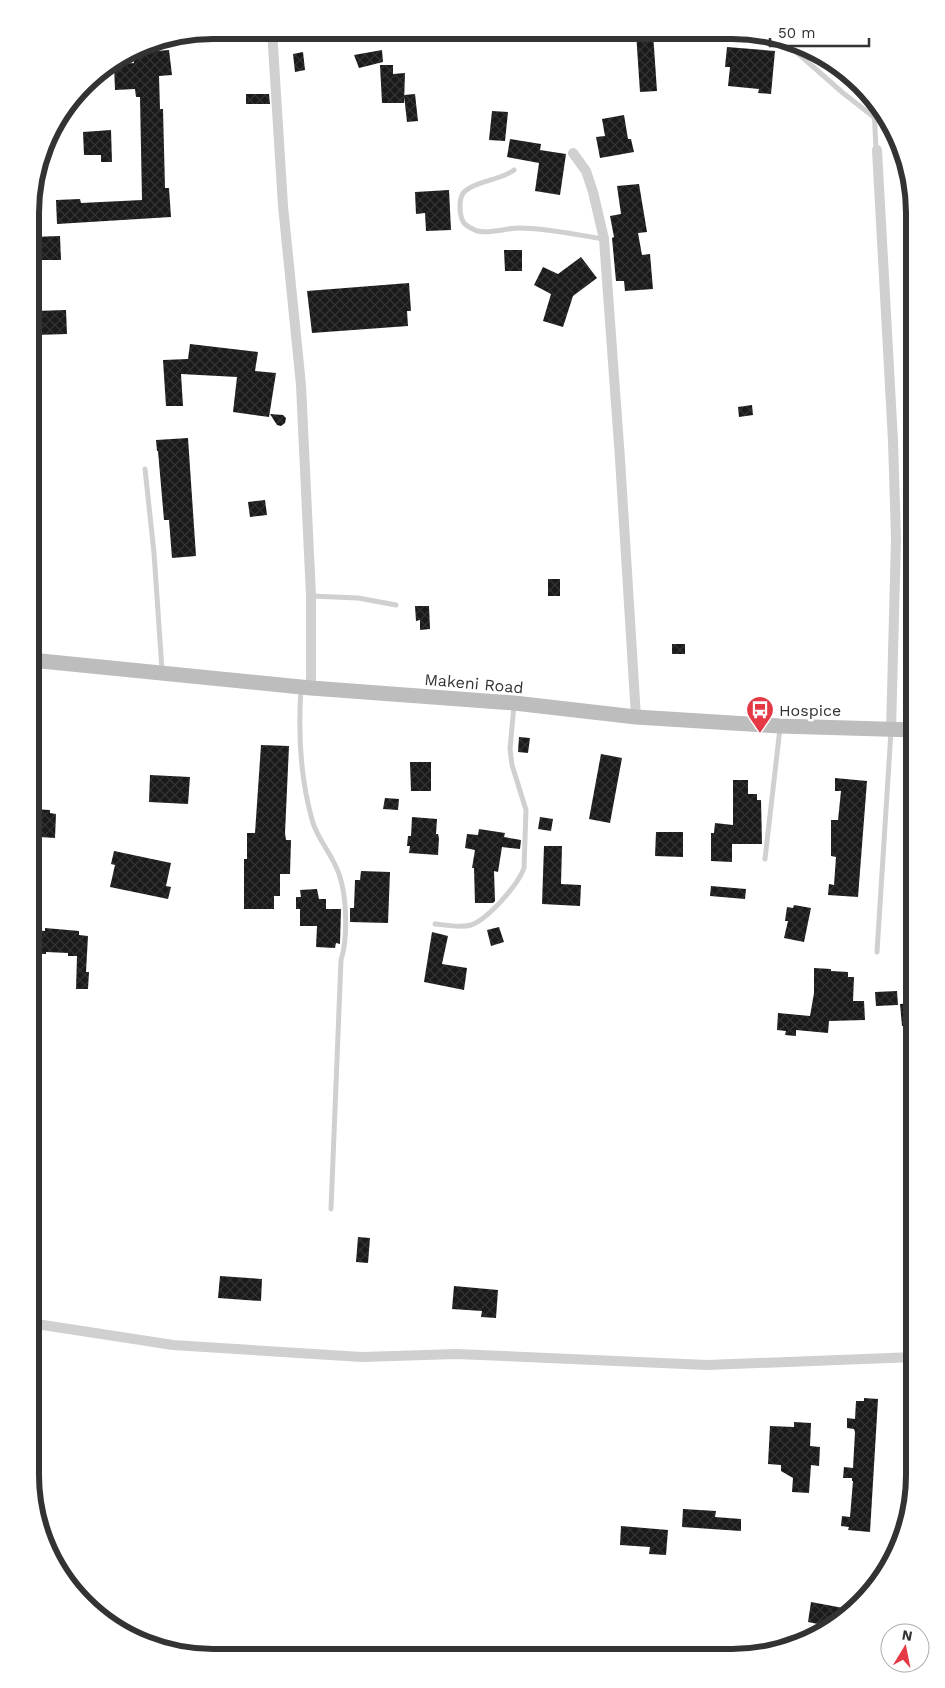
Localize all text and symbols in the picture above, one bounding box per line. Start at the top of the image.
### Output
scale bar [770,15,869,47]
text: 50 m [778,24,815,42]
street label: Makeni Road [424,670,524,697]
bus stop icon: Hospice [745,695,775,734]
place label: Hospice [779,701,841,720]
north arrow [880,1623,930,1673]
text: N [901,1626,914,1644]

